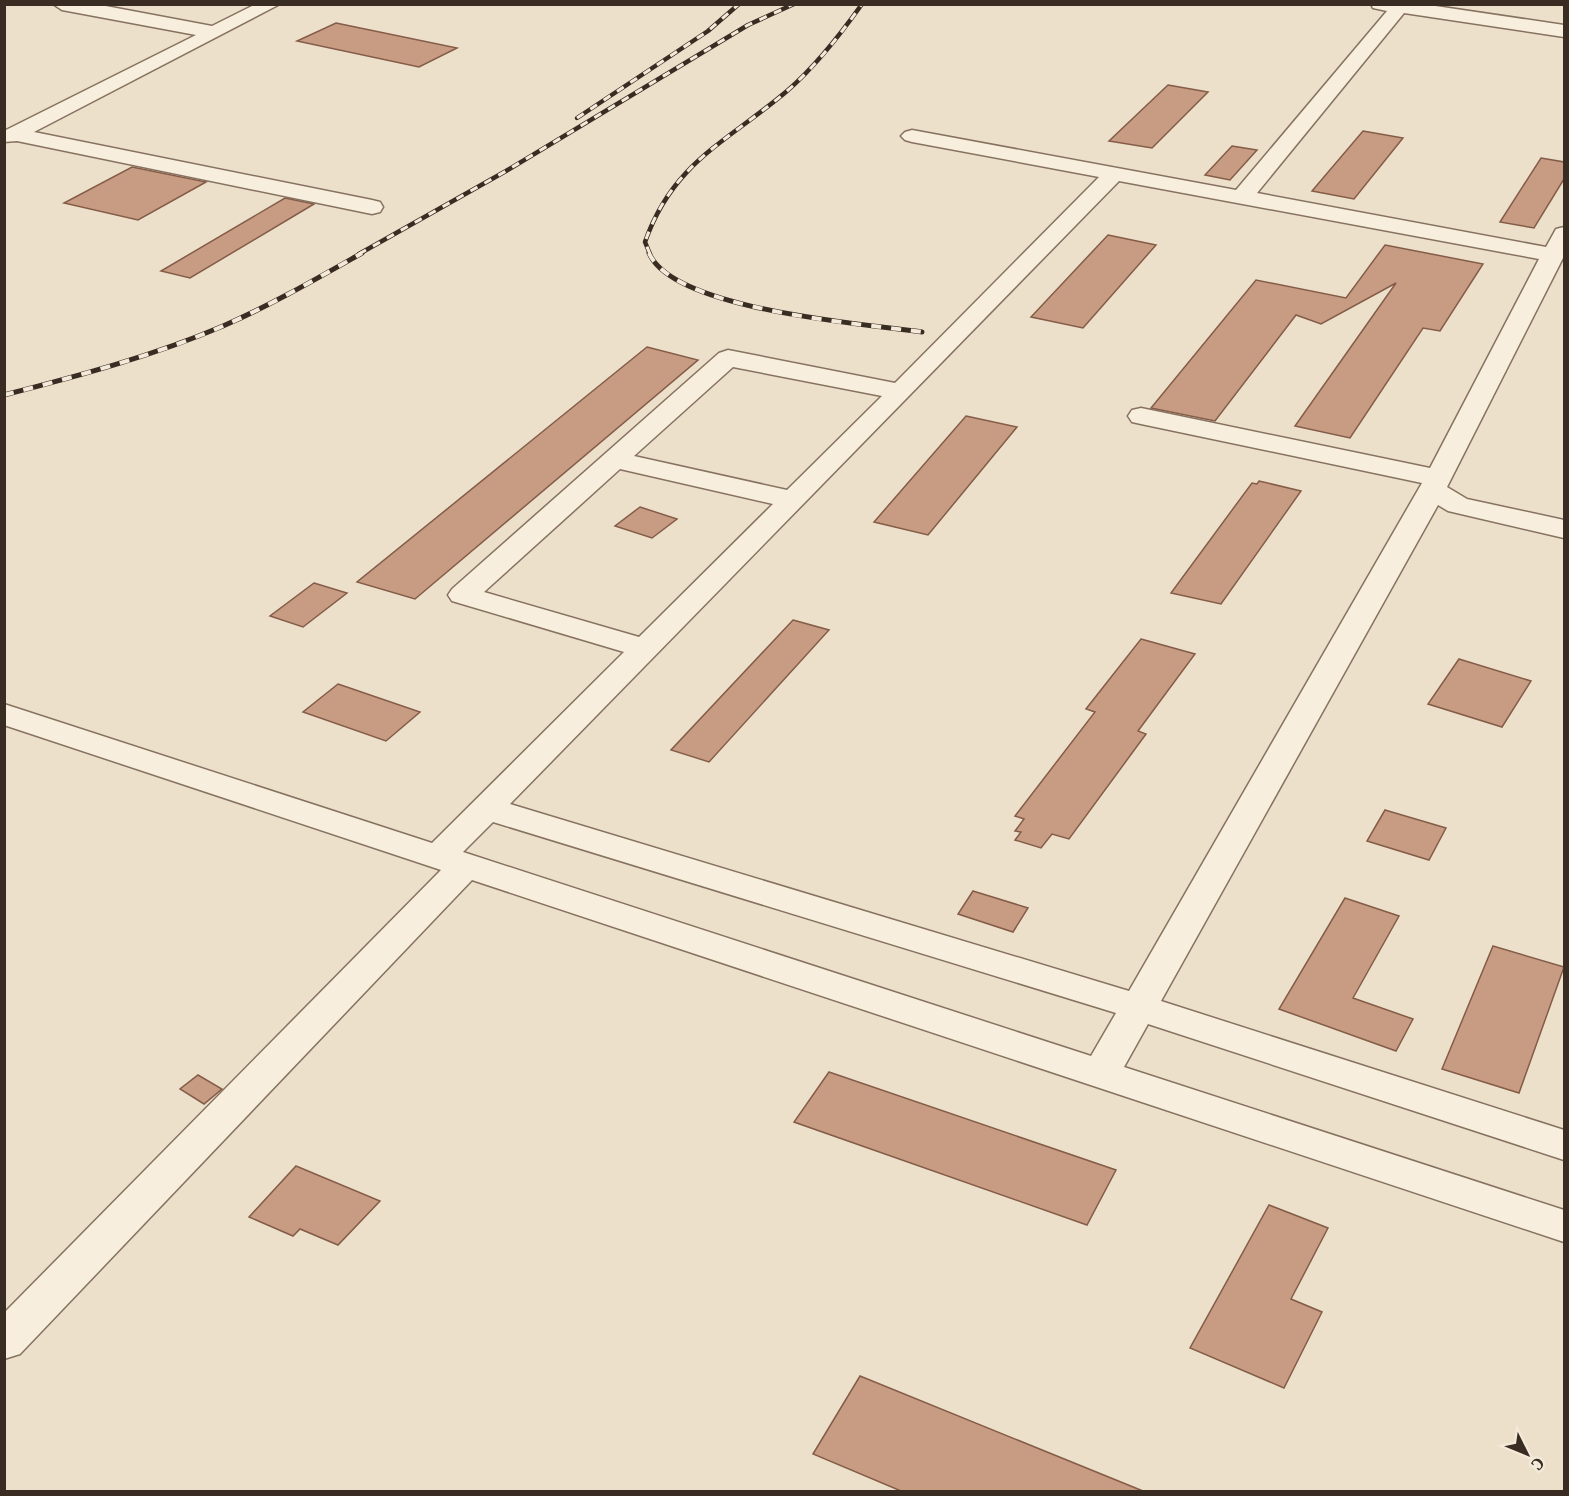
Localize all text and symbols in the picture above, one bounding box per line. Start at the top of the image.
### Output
north arrow [1497,1424,1557,1484]
text: С [1526,1453,1550,1476]

